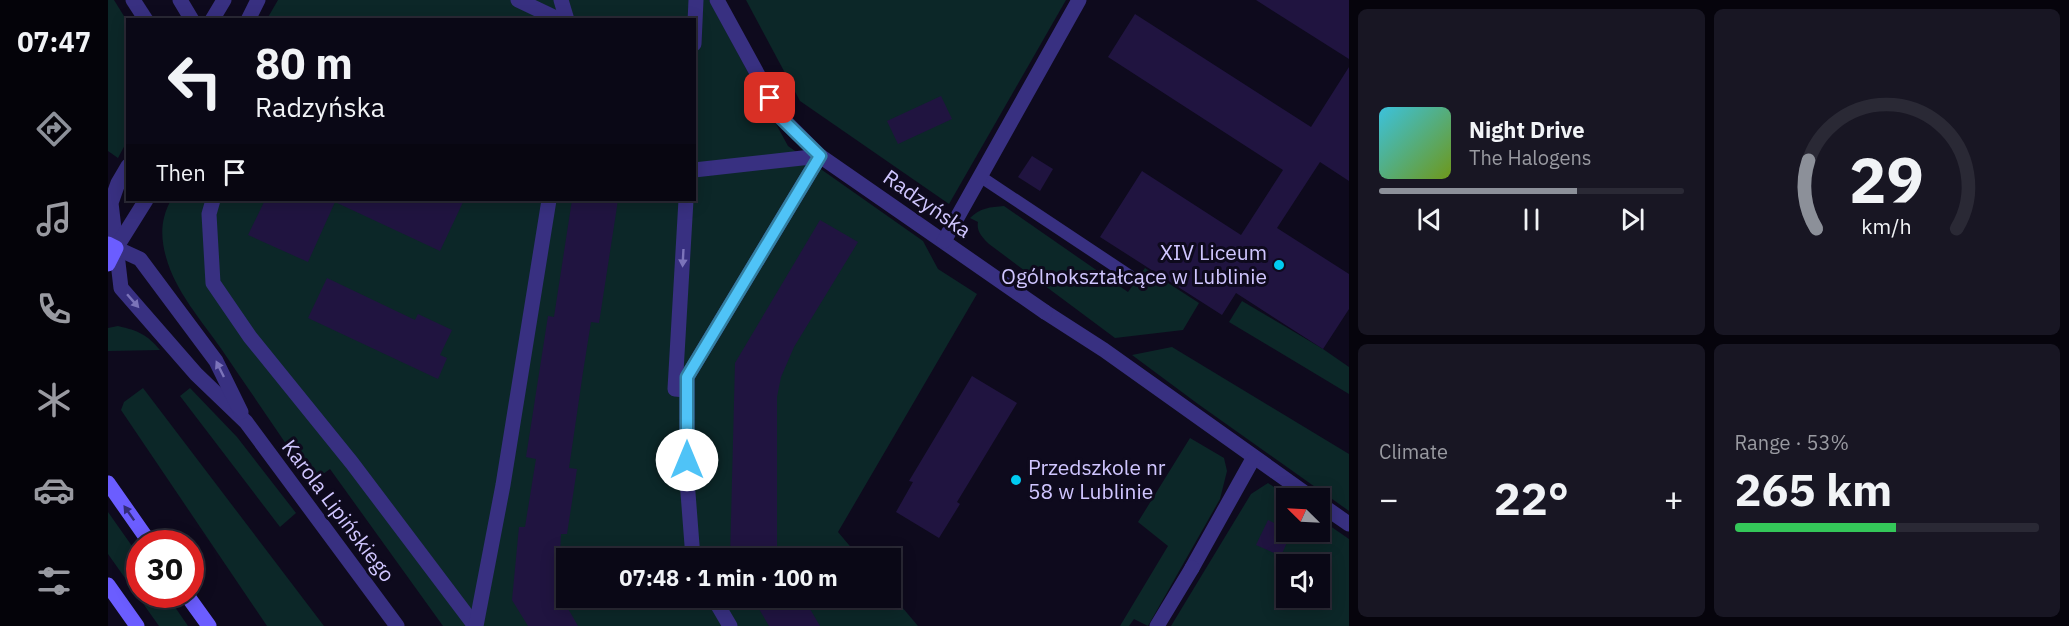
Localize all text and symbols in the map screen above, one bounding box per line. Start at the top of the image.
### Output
text: 07:47 [17,24,91,59]
text: 80 m [255,36,353,91]
icon: left [156,42,234,120]
pin [744,72,795,123]
icon: arrive [753,81,786,114]
text: Radzyńska [255,89,385,124]
icon: directions [33,108,75,150]
text: Night Drive [1469,115,1585,144]
text: 29 [1849,139,1924,220]
text: The Halogens [1469,144,1591,171]
icon: arrive [218,156,251,189]
text: Then [156,158,206,187]
street label: Radzyńska [878,163,977,244]
icon: music [33,198,75,240]
icon: previous [1413,203,1446,236]
icon: pause [1515,203,1548,236]
icon: next [1616,203,1649,236]
text: km/h [1862,212,1912,240]
place label: XIV Liceum Ogólnokształcące w Lublinie [1001,238,1267,290]
one-way arrow [678,248,687,267]
marker: XIV Liceum Ogólnokształcące w Lublinie [1272,258,1286,272]
icon: phone [33,288,75,330]
one-way arrow [126,293,139,308]
one-way arrow [215,361,224,378]
icon: climate [33,379,75,421]
position arrow [655,428,719,492]
text: Range · 53% [1735,429,1849,456]
street label: Karola Lipińskiego [276,434,402,587]
text: Climate [1379,438,1448,465]
place label: Przedszkole nr 58 w Lublinie [1028,453,1166,505]
text: 265 km [1735,460,1892,518]
icon: car [33,469,75,511]
text: 22° [1494,469,1569,527]
marker: Przedszkole nr 58 w Lublinie [1009,473,1023,487]
text: − [1379,477,1399,520]
text: + [1664,477,1684,520]
north arrow [1276,488,1330,542]
map controls [1276,488,1330,608]
one-way arrow [124,505,135,521]
speed limit sign: 30 [126,530,204,608]
button: sound [1276,554,1330,608]
icon: filters [33,560,75,602]
text: 07:48 · 1 min · 100 m [619,563,838,592]

